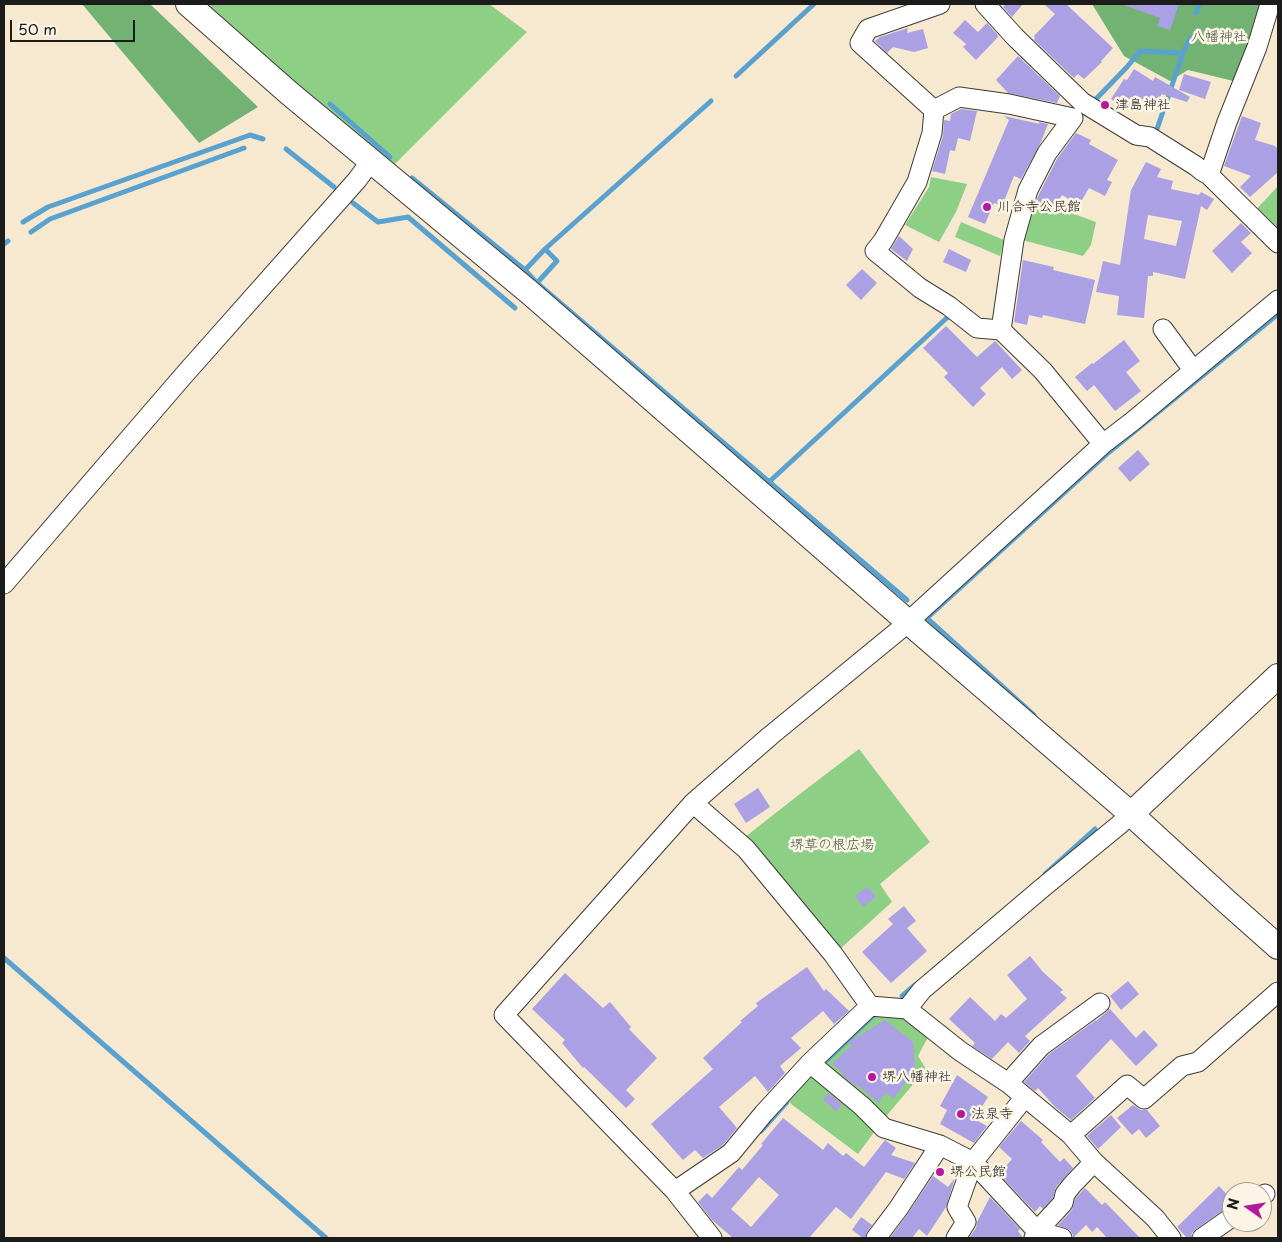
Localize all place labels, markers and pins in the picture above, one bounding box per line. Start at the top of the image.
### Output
place label: 津島神社 [1115,97,1171,113]
marker: 津島神社 [1099,99,1111,111]
place label: 川合寺公民館 [997,199,1081,215]
marker: 川合寺公民館 [981,201,993,213]
place label: 堺八幡神社 [882,1069,952,1085]
marker: 堺八幡神社 [866,1071,878,1083]
place label: 法泉寺 [971,1106,1013,1122]
marker: 法泉寺 [955,1108,967,1120]
place label: 堺公民館 [950,1164,1006,1180]
marker: 堺公民館 [934,1166,946,1178]

